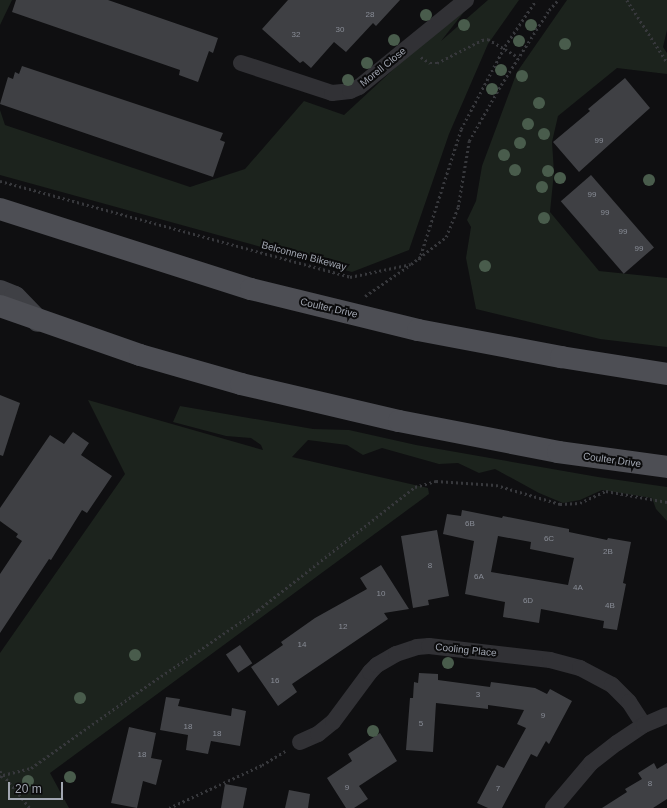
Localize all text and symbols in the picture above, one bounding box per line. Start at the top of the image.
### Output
house number: 28 [366,10,374,20]
house number: 30 [336,25,344,35]
house number: 32 [292,30,300,40]
street label: Morell Close [358,45,408,89]
house number: 99 [595,136,603,146]
house number: 99 [588,190,596,200]
house number: 99 [601,208,609,218]
house number: 99 [619,227,627,237]
street label: Belconnen Bikeway [260,239,348,273]
house number: 99 [635,244,643,254]
street label: Coulter Drive [299,296,359,320]
street label: Coulter Drive [582,450,642,470]
house number: 6B [465,519,475,529]
house number: 6C [544,534,554,544]
house number: 2B [603,547,613,557]
house number: 8 [428,561,432,571]
house number: 6A [474,572,484,582]
house number: 4A [573,583,583,593]
house number: 10 [377,589,385,599]
house number: 6D [523,596,533,606]
house number: 4B [605,601,615,611]
house number: 12 [339,622,347,632]
house number: 14 [298,640,306,650]
street label: Cooling Place [435,641,497,659]
house number: 16 [271,676,279,686]
house number: 3 [476,690,480,700]
house number: 9 [541,711,545,721]
house number: 5 [419,719,423,729]
house number: 18 [184,722,192,732]
house number: 18 [213,729,221,739]
house number: 18 [138,750,146,760]
scale bar [10,774,65,800]
house number: 8 [648,779,652,789]
text: 20 m [15,782,42,796]
house number: 9 [345,783,349,793]
house number: 7 [496,784,500,794]

